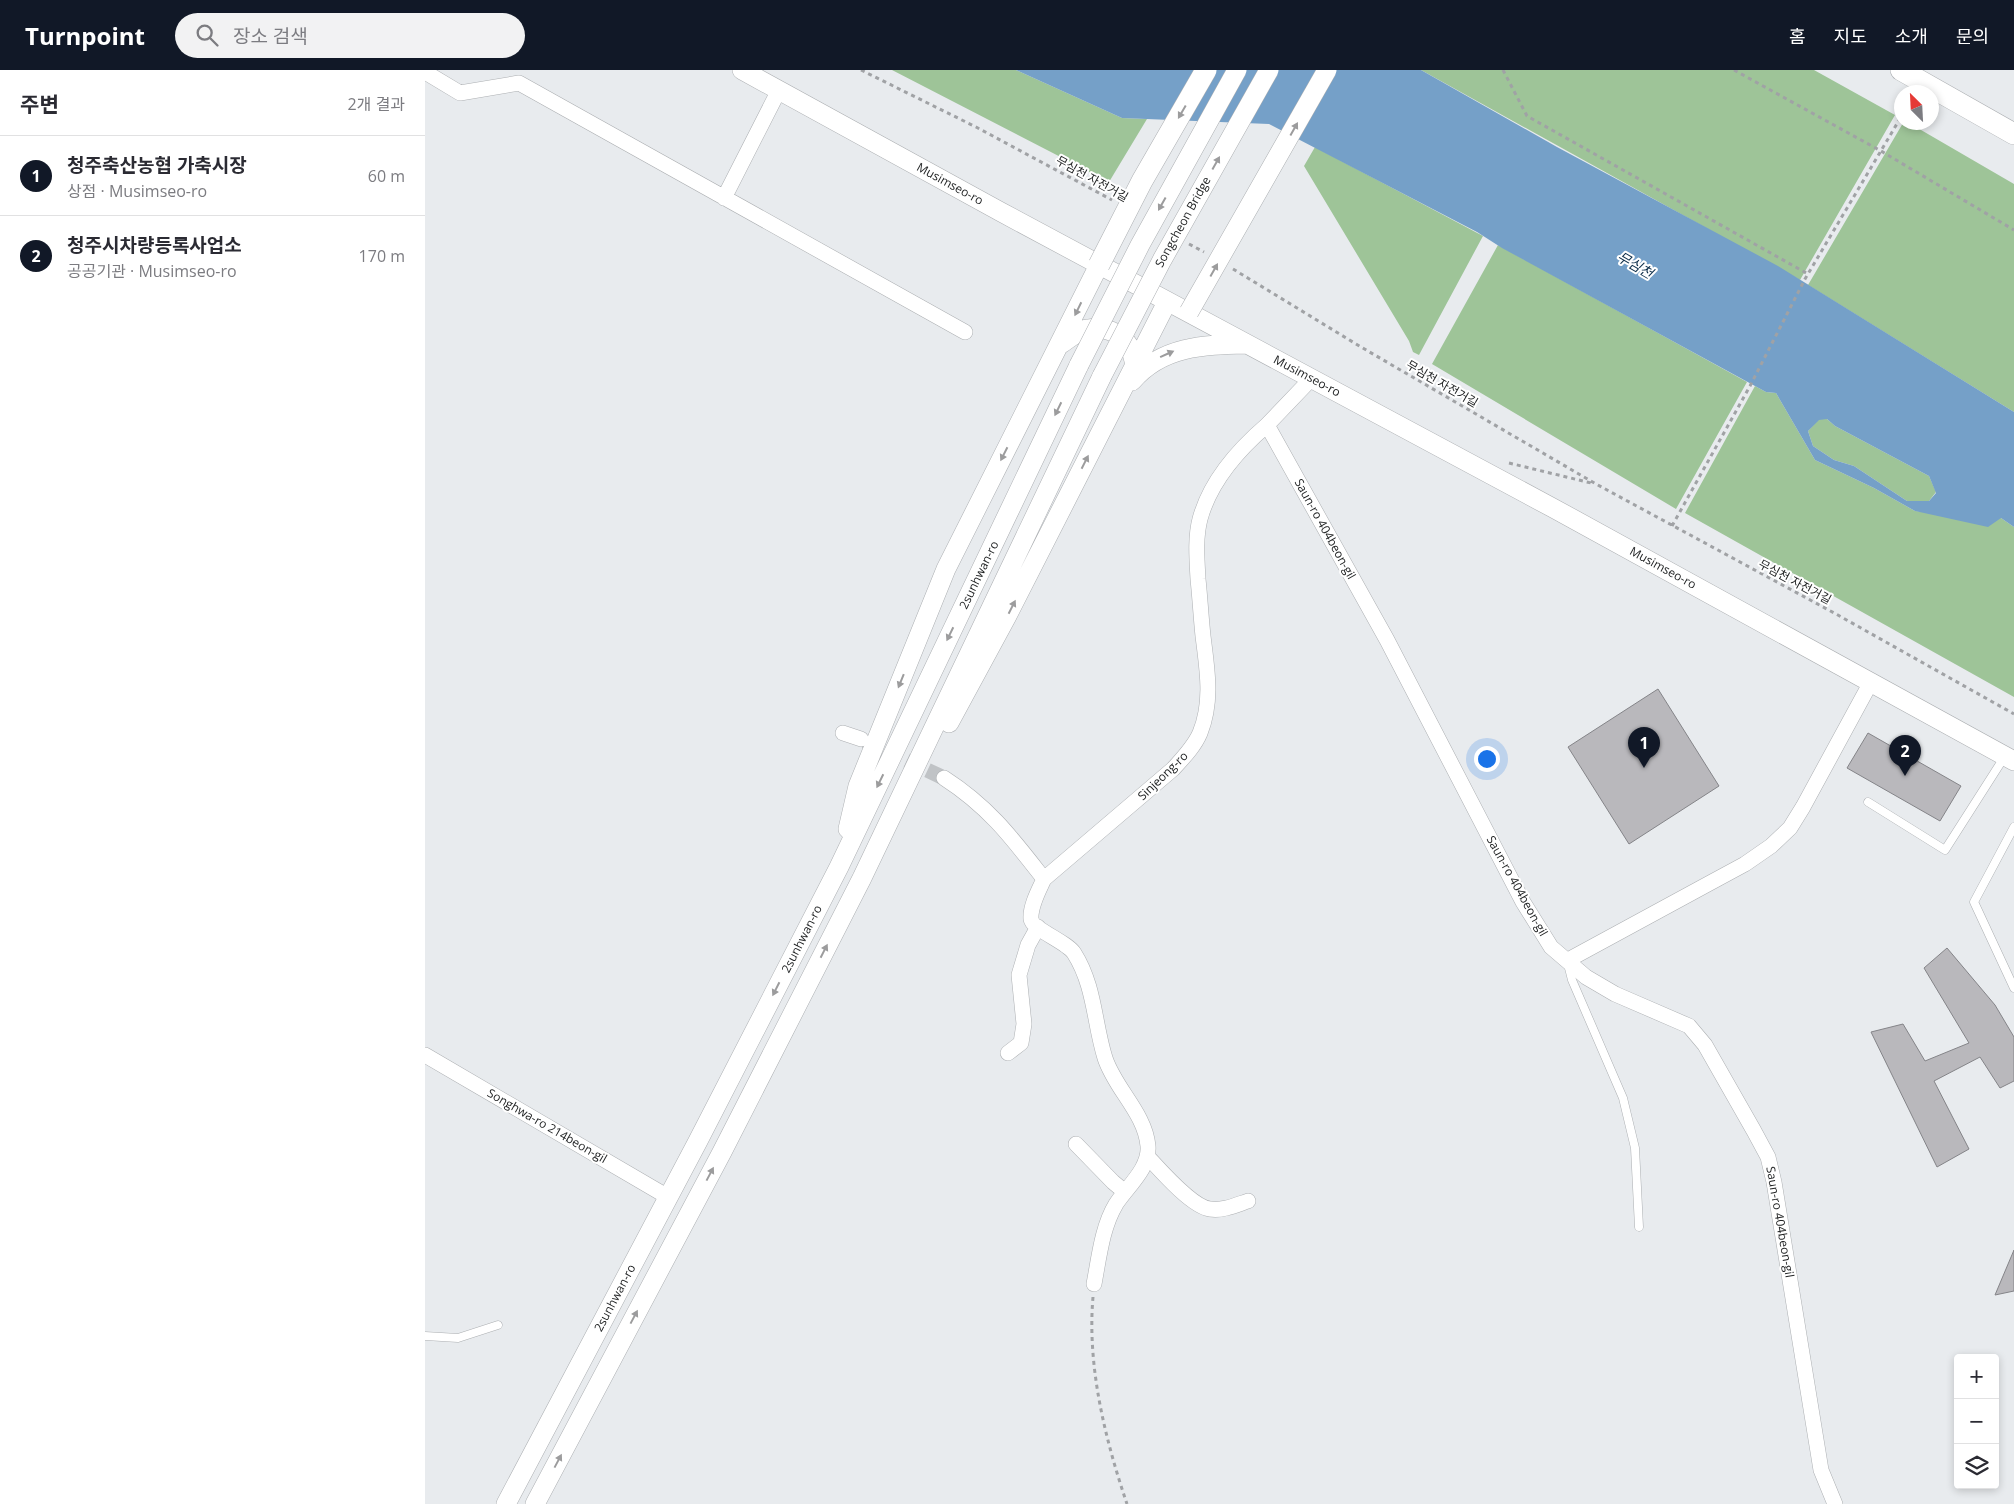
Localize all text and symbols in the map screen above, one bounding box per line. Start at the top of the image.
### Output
search box [175,13,525,58]
text: Turnpoint [25,19,145,52]
icon: search [193,21,221,49]
text: 장소 검색 [233,23,308,49]
text: 홈 [1789,24,1806,48]
text: 지도 [1834,24,1867,48]
text: 소개 [1895,24,1928,48]
text: 문의 [1956,24,1989,48]
north arrow [1894,85,1939,130]
text: 주변 [20,90,59,118]
text: 2개 결과 [348,93,405,115]
one-way arrow [1178,105,1186,120]
one-way arrow [1289,122,1298,136]
text: 청주축산농협 가축시장 [67,152,247,178]
street label: 무심천 자전거길 [1053,152,1132,205]
one-way arrow [1212,156,1220,171]
street label: Musimseo-ro [914,158,987,209]
text: 1 [31,165,41,187]
text: 60 m [368,165,405,187]
street label: Songcheon Bridge [1151,173,1215,270]
text: 상점 · Musimseo-ro [67,180,207,202]
one-way arrow [1158,197,1166,212]
text: 청주시차량등록사업소 [67,232,242,258]
text: 2 [31,245,41,267]
text: 170 m [359,245,405,267]
water label: 무심천 [1614,247,1658,283]
text: 공공기관 · Musimseo-ro [67,260,237,282]
one-way arrow [1209,264,1218,277]
one-way arrow [1074,301,1082,316]
one-way arrow [1160,350,1174,358]
street label: Musimseo-ro [1271,351,1344,400]
street label: 무심천 자전거길 [1403,356,1481,411]
one-way arrow [1054,402,1062,416]
one-way arrow [1000,446,1008,461]
one-way arrow [1081,455,1089,469]
street label: Saun-ro 404beon-gil [1291,475,1360,582]
street label: 2sunhwan-ro [955,538,1002,612]
street label: Musimseo-ro [1627,542,1700,593]
street label: 무심천 자전거길 [1756,555,1835,608]
one-way arrow [1008,600,1016,614]
one-way arrow [946,627,954,641]
one-way arrow [897,674,905,689]
pin: 1 [1628,727,1660,768]
pin: 2 [1889,735,1921,776]
your location [1474,746,1500,772]
street label: Sinjeong-ro [1134,747,1192,804]
one-way arrow [876,774,884,788]
street label: Saun-ro 404beon-gil [1483,832,1552,939]
street label: 2sunhwan-ro [777,902,826,976]
one-way arrow [820,944,828,959]
one-way arrow [772,982,780,996]
street label: Songhwa-ro 214beon-gil [484,1084,610,1167]
street label: Saun-ro 404beon-gil [1762,1165,1799,1279]
one-way arrow [706,1167,714,1181]
street label: 2sunhwan-ro [590,1261,639,1334]
one-way arrow [630,1310,638,1325]
map controls [1954,1354,1999,1489]
button: + [1954,1354,1999,1399]
button: − [1954,1399,1999,1444]
button: layers [1954,1444,1999,1489]
one-way arrow [554,1454,562,1468]

